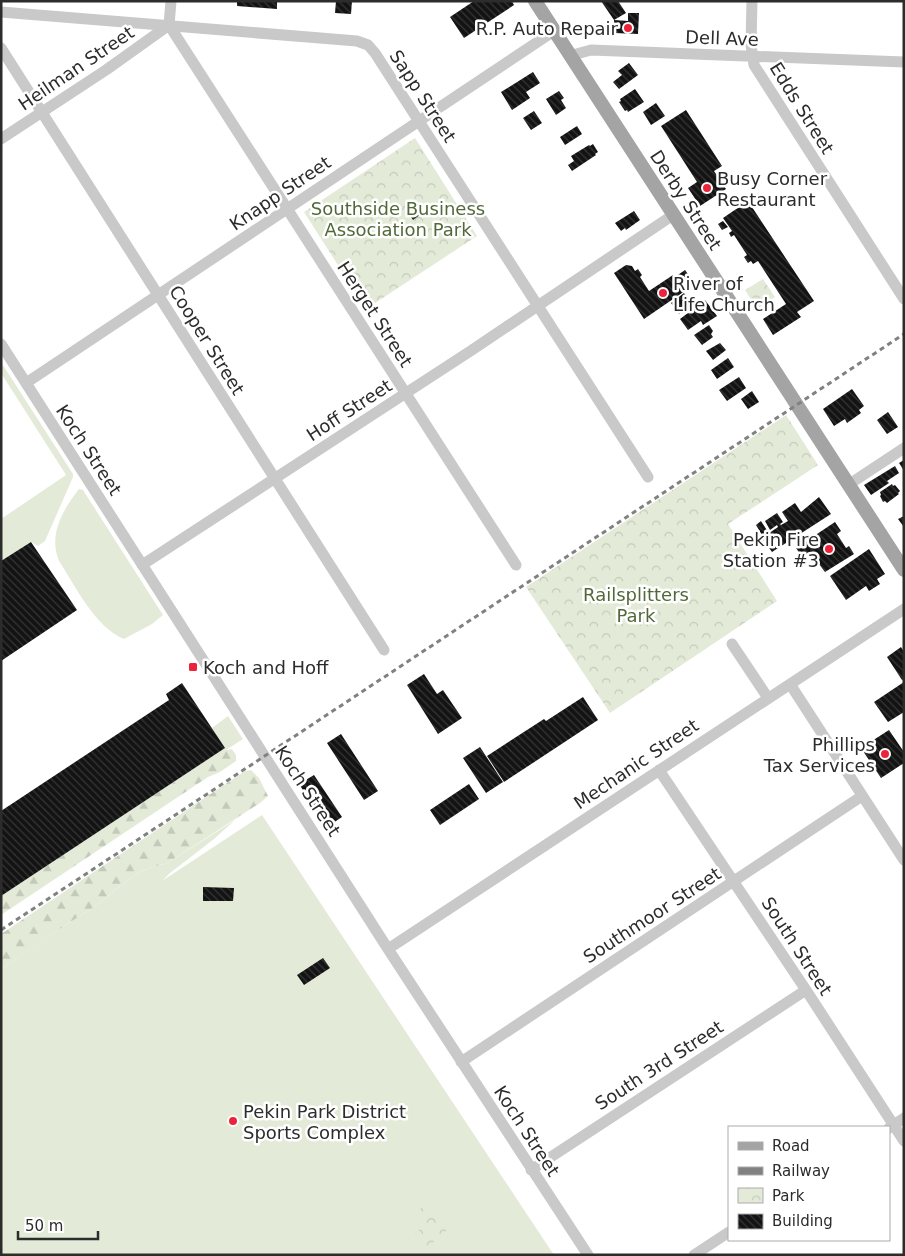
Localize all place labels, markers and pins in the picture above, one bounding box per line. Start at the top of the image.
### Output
place label: R.P. Auto Repair [476,18,619,39]
marker: R.P. Auto Repair [622,22,634,34]
place label: Busy Corner Restaurant [717,168,828,210]
marker: Busy Corner Restaurant [701,182,713,194]
place label: River of Life Church [673,273,775,315]
marker: River of Life Church [657,287,669,299]
place label: Pekin Fire Station #3 [723,529,819,571]
marker: Pekin Fire Station #3 [823,543,835,555]
place label: Koch and Hoff [203,657,329,678]
marker: Koch and Hoff [187,661,199,673]
place label: Phillips Tax Services [763,734,875,776]
marker: Phillips Tax Services [879,748,891,760]
place label: Pekin Park District Sports Complex [243,1101,406,1143]
marker: Pekin Park District Sports Complex [227,1115,239,1127]

